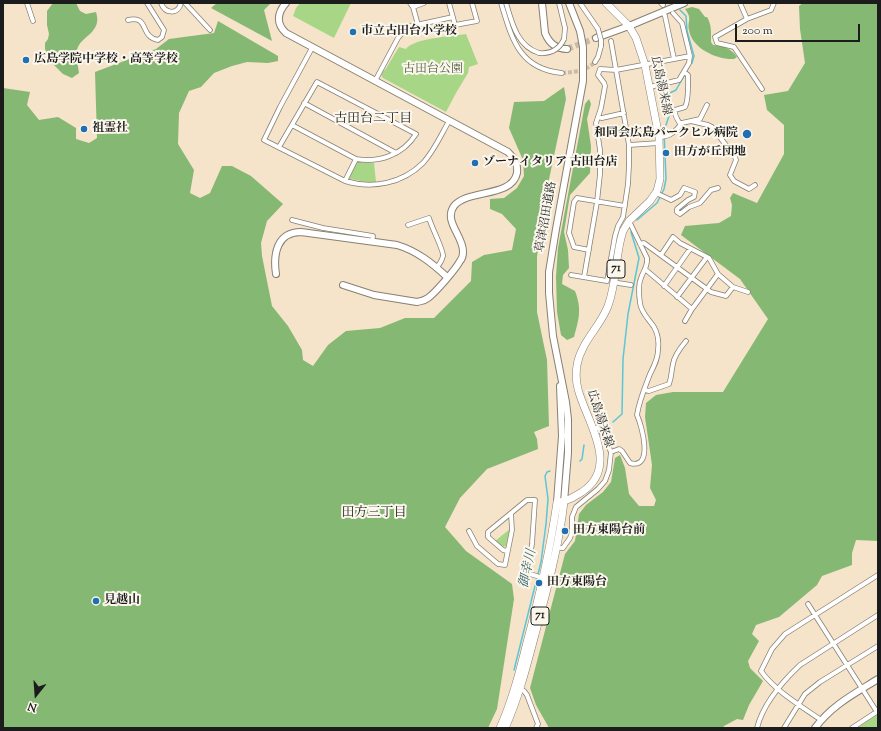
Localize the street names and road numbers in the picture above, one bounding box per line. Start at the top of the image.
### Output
street label: 広島湯来線 [647,55,673,117]
street label: 草津沼田道路 [534,180,560,254]
road number: 71 [607,260,625,278]
street label: 広島湯来線 [583,388,615,450]
road number: 71 [531,607,549,625]

